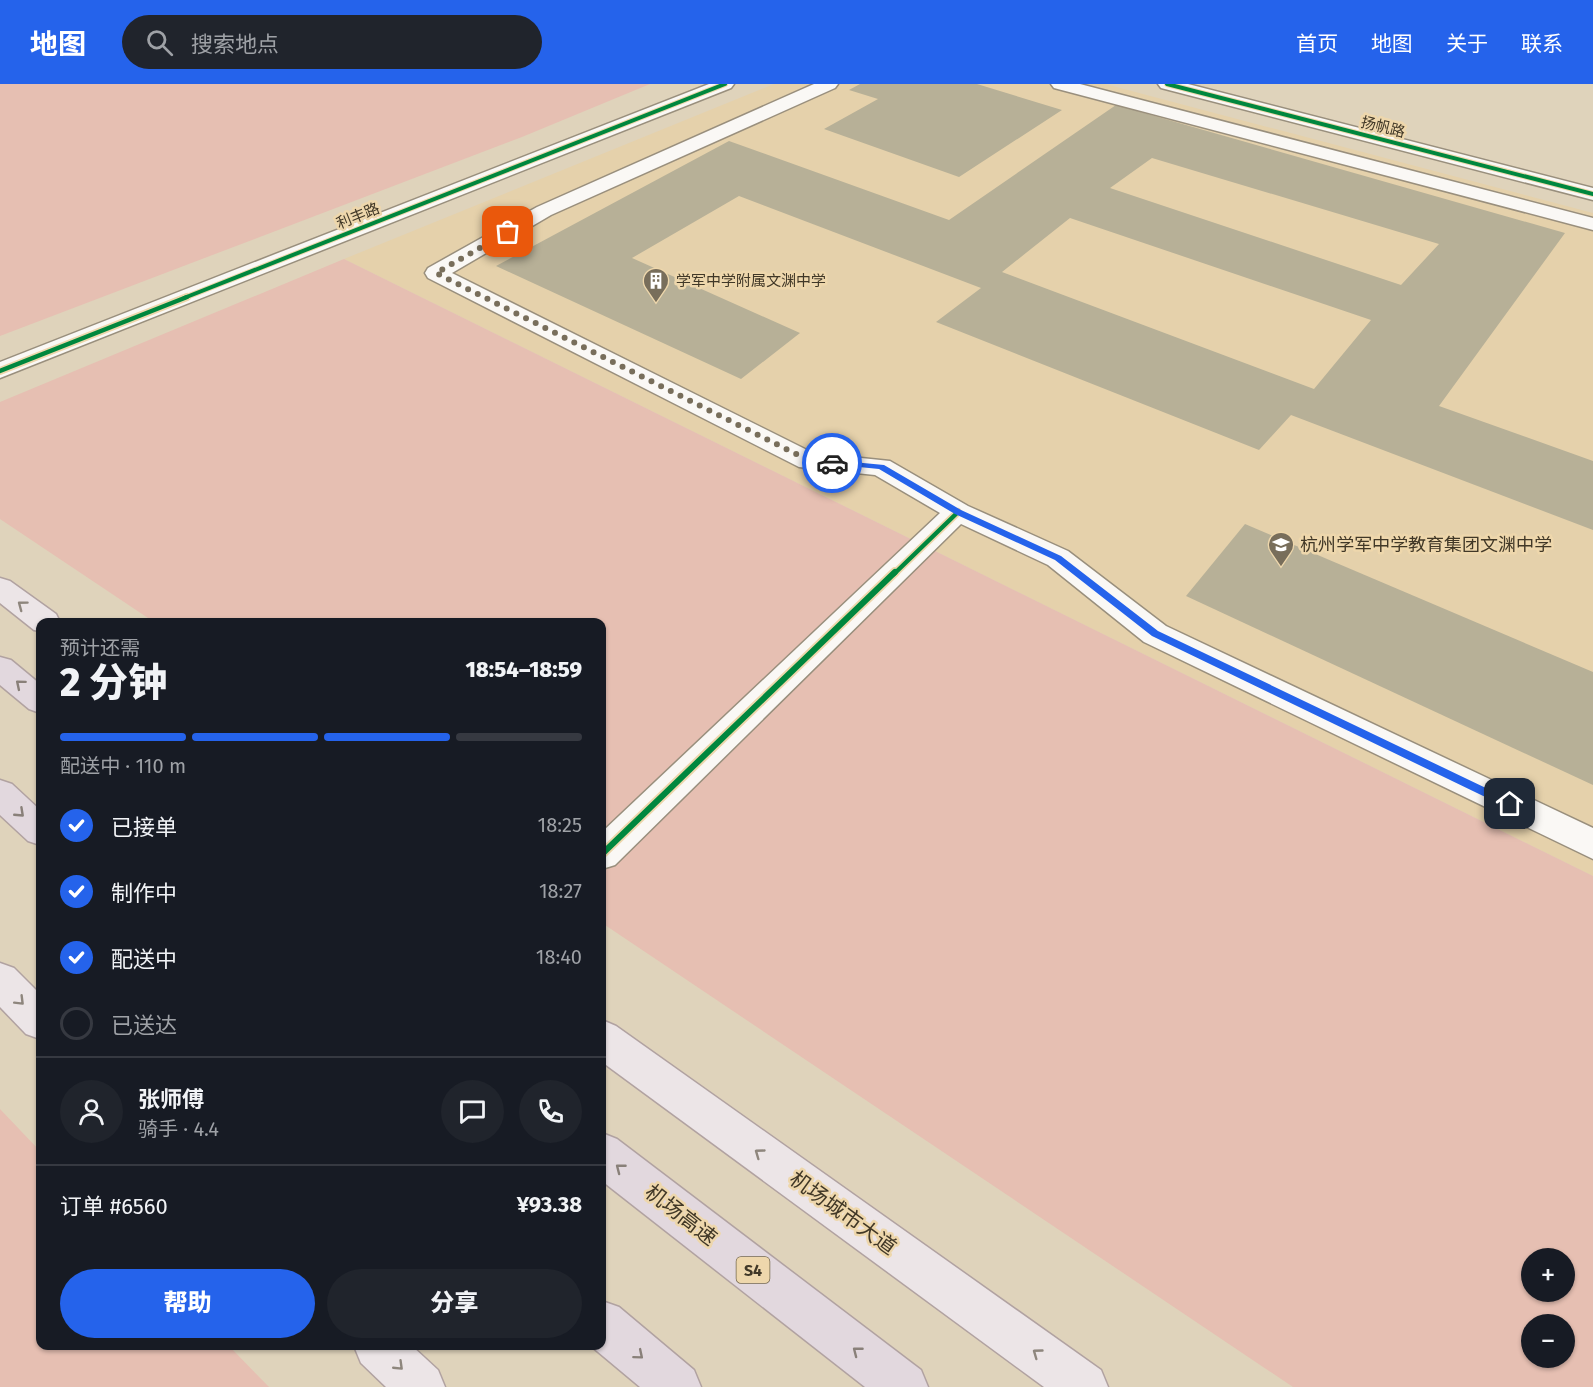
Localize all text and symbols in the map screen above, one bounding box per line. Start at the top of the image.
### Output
search box [122,15,542,69]
icon: search [143,26,176,59]
text: 地图 [30,28,86,61]
text: 搜索地点 [191,31,279,58]
text: 首页 [1296,31,1338,57]
text: 地图 [1371,31,1413,57]
text: 关于 [1446,31,1488,57]
text: 联系 [1521,31,1563,57]
street label: 扬帆路 [1359,113,1407,141]
street label: 利丰路 [334,199,382,233]
pin [482,206,533,257]
icon: bag [491,215,524,248]
building icon: 学军中学附属文渊中学 [641,266,671,304]
place label: 学军中学附属文渊中学 [676,272,826,290]
courier [802,433,862,493]
icon: car [816,447,849,480]
school or university icon: 杭州学军中学教育集团文渊中学 [1266,530,1296,568]
place label: 杭州学军中学教育集团文渊中学 [1300,534,1552,556]
one-way arrow [18,602,29,613]
text: 预计还需 [60,636,140,660]
text: 18:54–18:59 [465,656,582,683]
text: 2 分钟 [60,660,167,706]
one-way arrow [16,681,27,692]
text: 配送中 · 110 m [60,754,186,778]
pin [1484,778,1535,829]
icon: home [1493,787,1526,820]
one-way arrow [14,806,24,817]
icon: check [60,809,93,842]
text: 18:25 [538,813,582,837]
text: 已接单 [111,814,177,841]
icon: check [60,875,93,908]
text: 18:27 [539,879,582,903]
text: 制作中 [111,880,177,907]
icon: check [60,941,93,974]
text: 18:40 [536,945,582,969]
text: 配送中 [111,946,177,973]
one-way arrow [13,993,24,1004]
text: 已送达 [111,1012,177,1039]
button: person [60,1080,123,1143]
button: chat [441,1080,504,1143]
button: phone [519,1080,582,1143]
text: 张师傅 [138,1086,204,1113]
text: 骑手 · 4.4 [138,1117,219,1141]
one-way arrow [755,1149,766,1160]
one-way arrow [616,1164,627,1175]
street label: 机场城市大道 [784,1165,902,1261]
street label: 机场高速 [640,1179,722,1251]
text: ¥93.38 [517,1191,582,1218]
text: 订单 #6560 [60,1193,168,1220]
map controls [1521,1248,1575,1368]
button: + [1521,1248,1575,1302]
road number: S4 [736,1257,770,1283]
button: 帮助 [60,1269,315,1338]
button: 分享 [327,1269,582,1338]
button: − [1521,1314,1575,1368]
one-way arrow [632,1348,643,1359]
one-way arrow [853,1348,864,1359]
one-way arrow [1032,1349,1043,1360]
one-way arrow [393,1359,403,1370]

